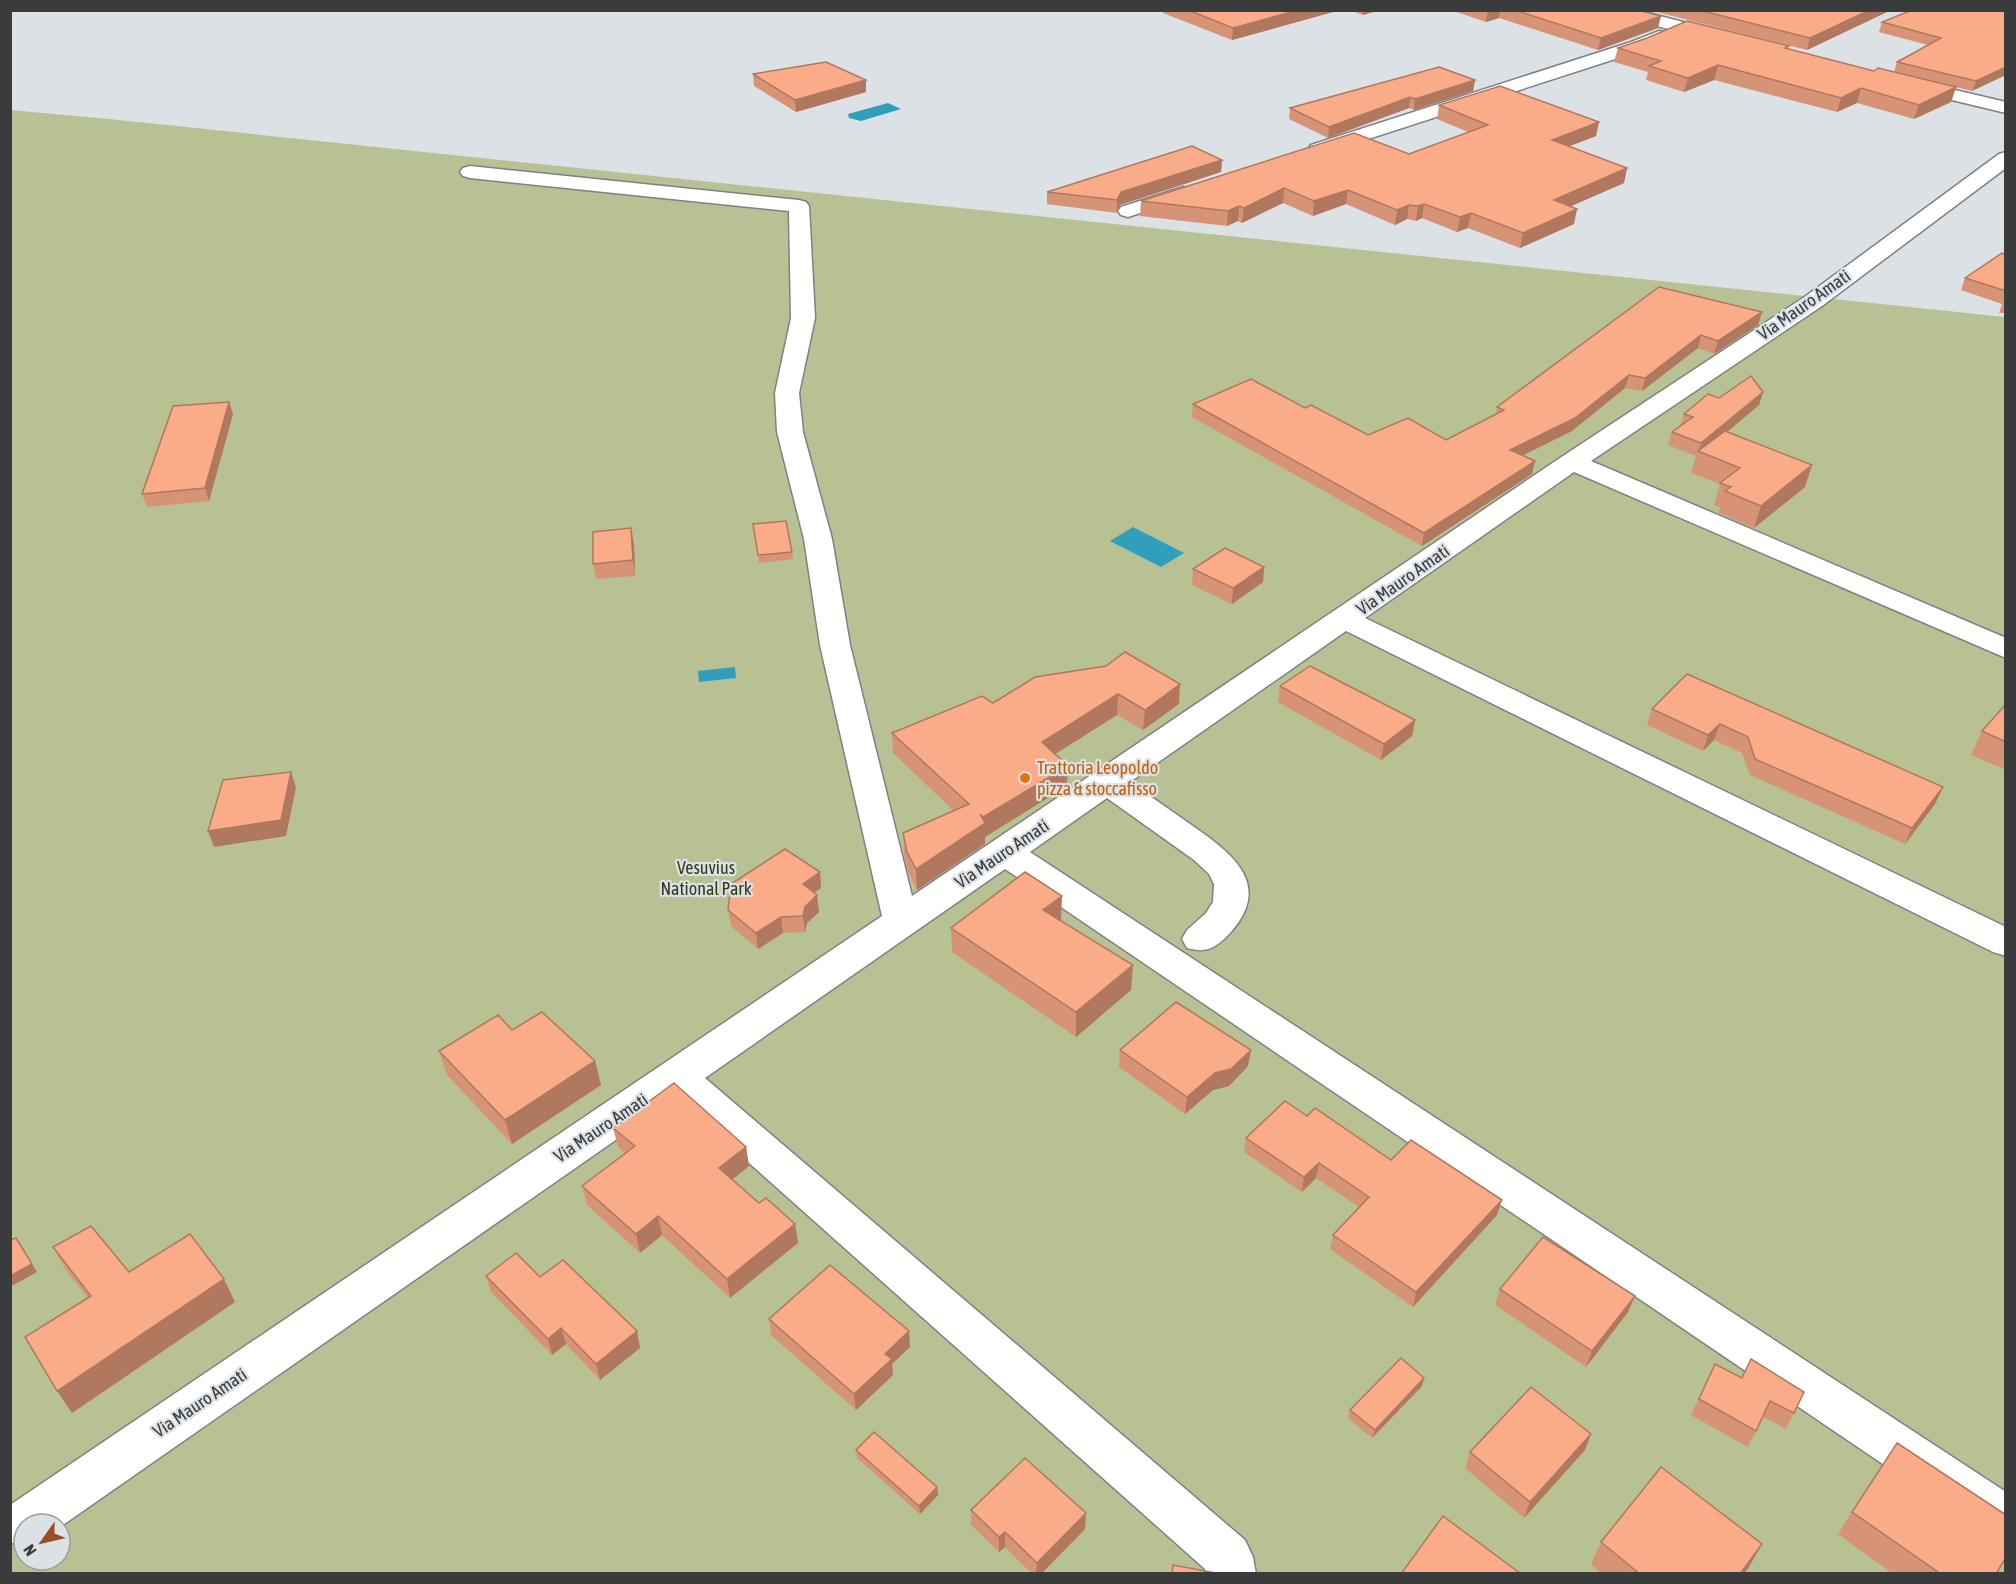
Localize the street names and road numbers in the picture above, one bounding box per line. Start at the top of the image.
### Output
street label: Via Mauro Amati [1753,265,1854,344]
street label: Via Mauro Amati [1352,540,1453,619]
street label: Via Mauro Amati [951,815,1053,893]
street label: Via Mauro Amati [550,1089,652,1167]
street label: Via Mauro Amati [149,1364,251,1442]

